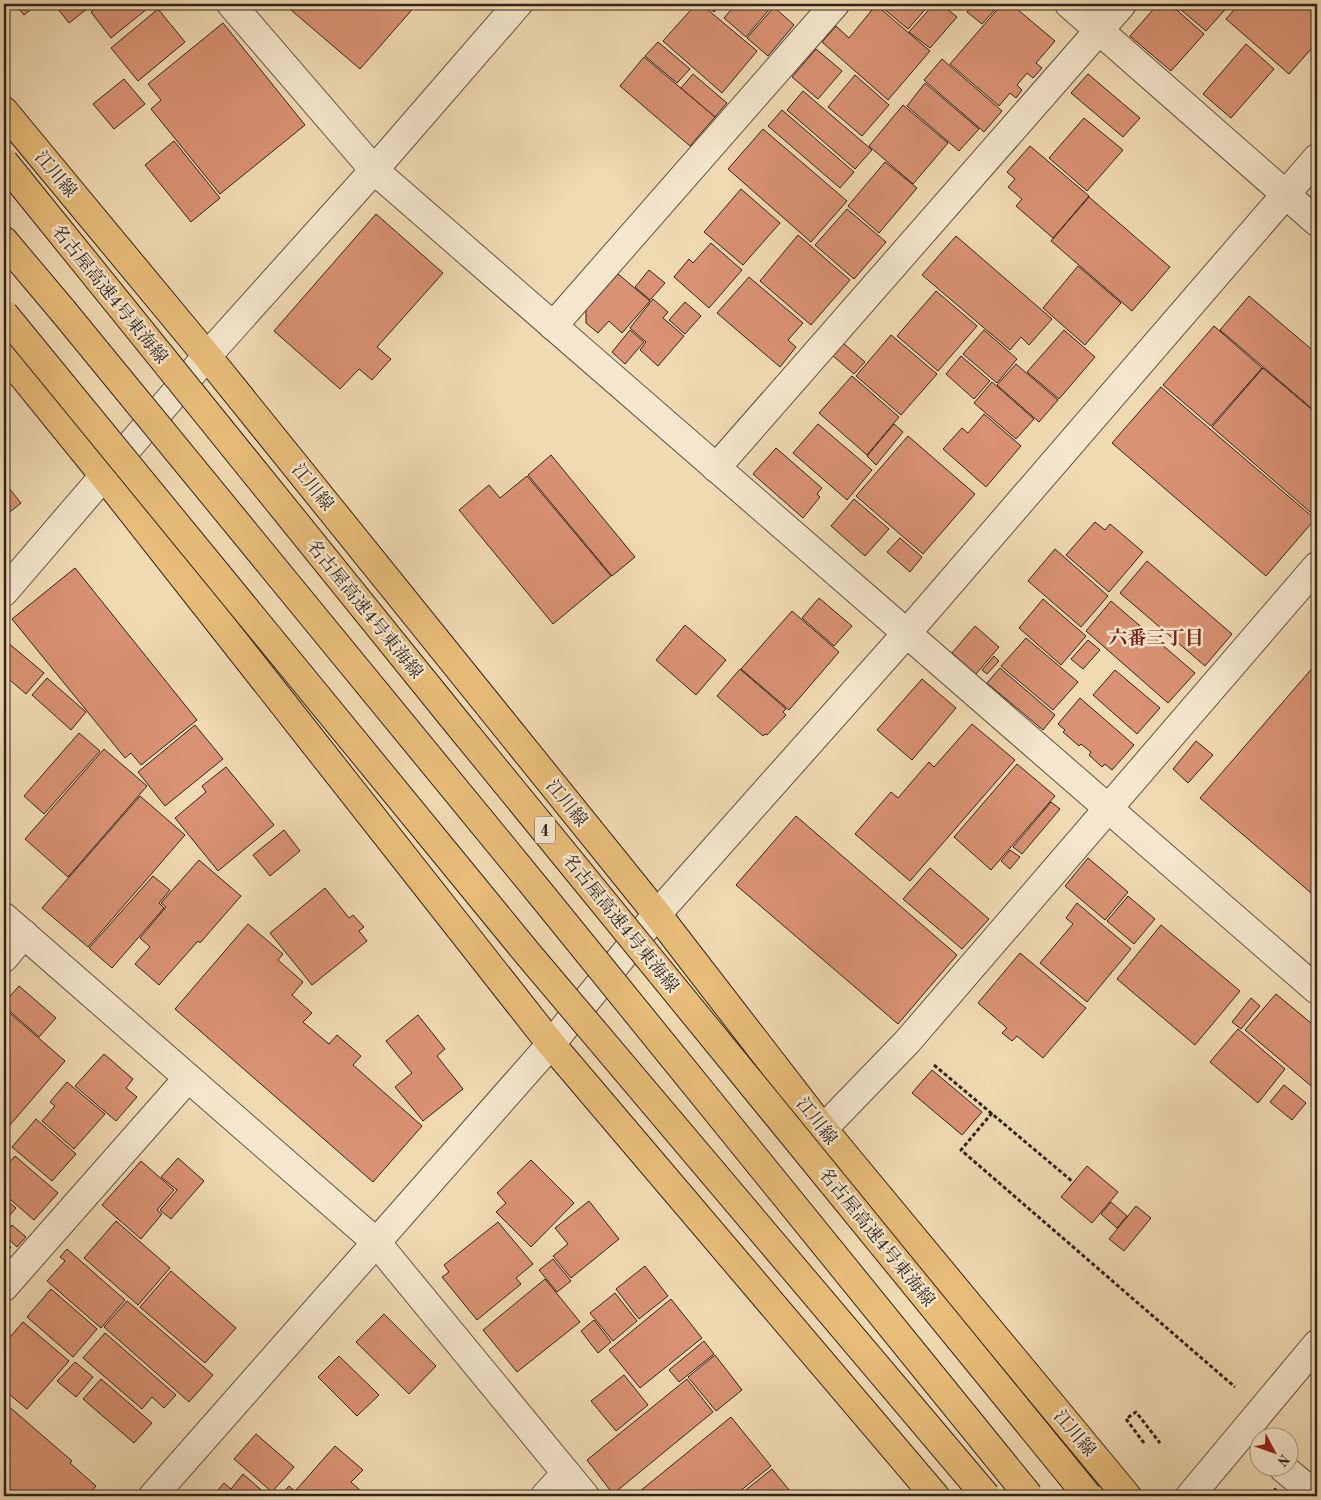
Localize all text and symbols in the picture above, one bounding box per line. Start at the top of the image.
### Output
street label: 江川線 [31,147,81,201]
street label: 名古屋高速4号東海線 [48,221,172,367]
street label: 江川線 [288,460,338,514]
street label: 名古屋高速4号東海線 [303,536,427,682]
district label: 六番三丁目 [1108,628,1204,649]
street label: 江川線 [542,776,592,830]
road number: 4 [535,816,555,844]
street label: 名古屋高速4号東海線 [559,850,683,996]
street label: 江川線 [792,1094,842,1148]
street label: 名古屋高速4号東海線 [815,1164,939,1310]
street label: 江川線 [1050,1406,1100,1460]
north arrow [1248,1428,1298,1478]
text: N [1274,1451,1292,1469]

